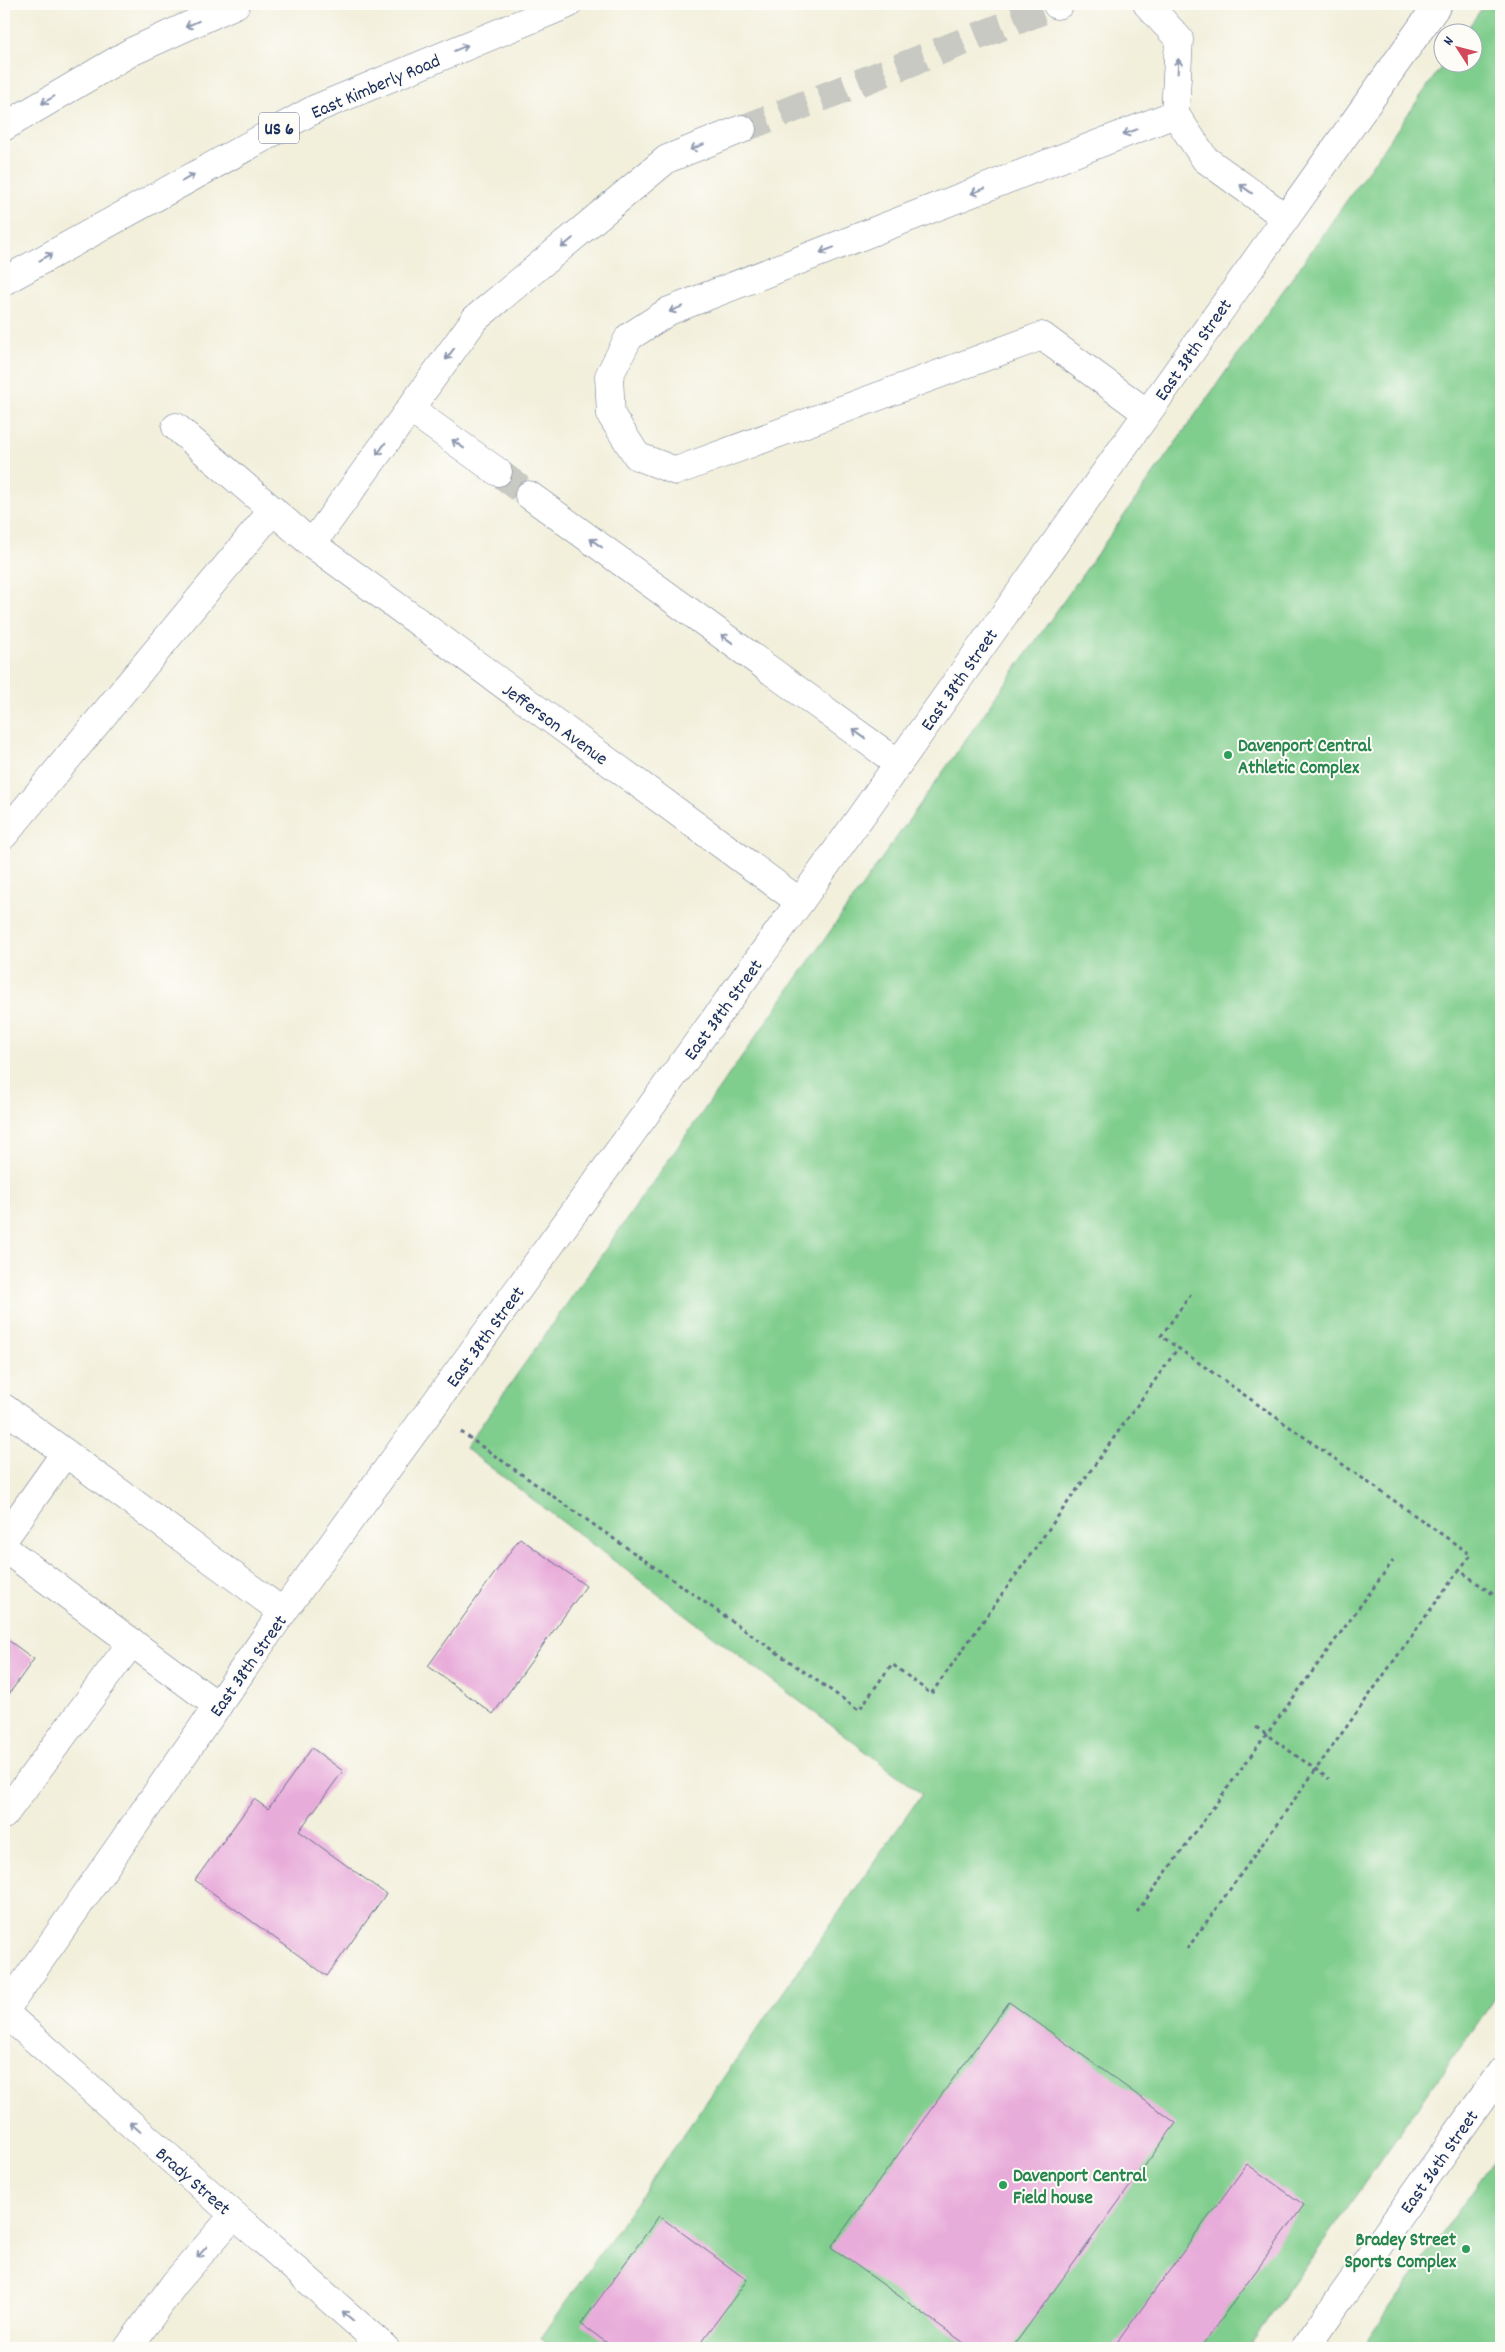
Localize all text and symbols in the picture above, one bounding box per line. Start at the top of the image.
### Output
one-way arrow [185,20,200,29]
north arrow [1432,22,1482,72]
text: N [1439,33,1459,50]
one-way arrow [453,43,468,53]
street label: East Kimberly Road [308,49,445,128]
one-way arrow [1173,58,1182,74]
one-way arrow [42,96,56,106]
road number: US 6 [259,112,299,144]
one-way arrow [1123,128,1138,137]
one-way arrow [690,143,705,153]
one-way arrow [181,173,196,183]
one-way arrow [1240,184,1253,195]
one-way arrow [971,187,987,196]
one-way arrow [561,237,574,248]
one-way arrow [820,246,835,255]
one-way arrow [39,252,54,262]
street label: East 38th Street [1150,294,1240,408]
one-way arrow [669,304,684,314]
one-way arrow [445,347,455,361]
one-way arrow [451,439,465,449]
one-way arrow [376,442,386,456]
one-way arrow [590,538,603,549]
street label: East 38th Street [916,624,1006,738]
one-way arrow [720,634,734,644]
street label: Jefferson Avenue [495,678,612,774]
one-way arrow [852,729,866,739]
place label: Davenport Central Athletic Complex [1238,734,1372,783]
marker: Davenport Central Athletic Complex [1222,749,1234,761]
street label: East 38th Street [679,955,771,1067]
street label: East 38th Street [441,1282,533,1394]
street label: East 38th Street [205,1610,295,1724]
street label: East 36th Street [1395,2106,1487,2220]
one-way arrow [128,2122,141,2133]
street label: Brady Street [148,2142,235,2223]
place label: Davenport Central Field house [1013,2164,1147,2213]
marker: Davenport Central Field house [997,2179,1009,2191]
place label: Bradey Street Sports Complex [1344,2228,1457,2277]
marker: Bradey Street Sports Complex [1460,2243,1472,2255]
one-way arrow [197,2245,208,2258]
one-way arrow [342,2310,355,2322]

